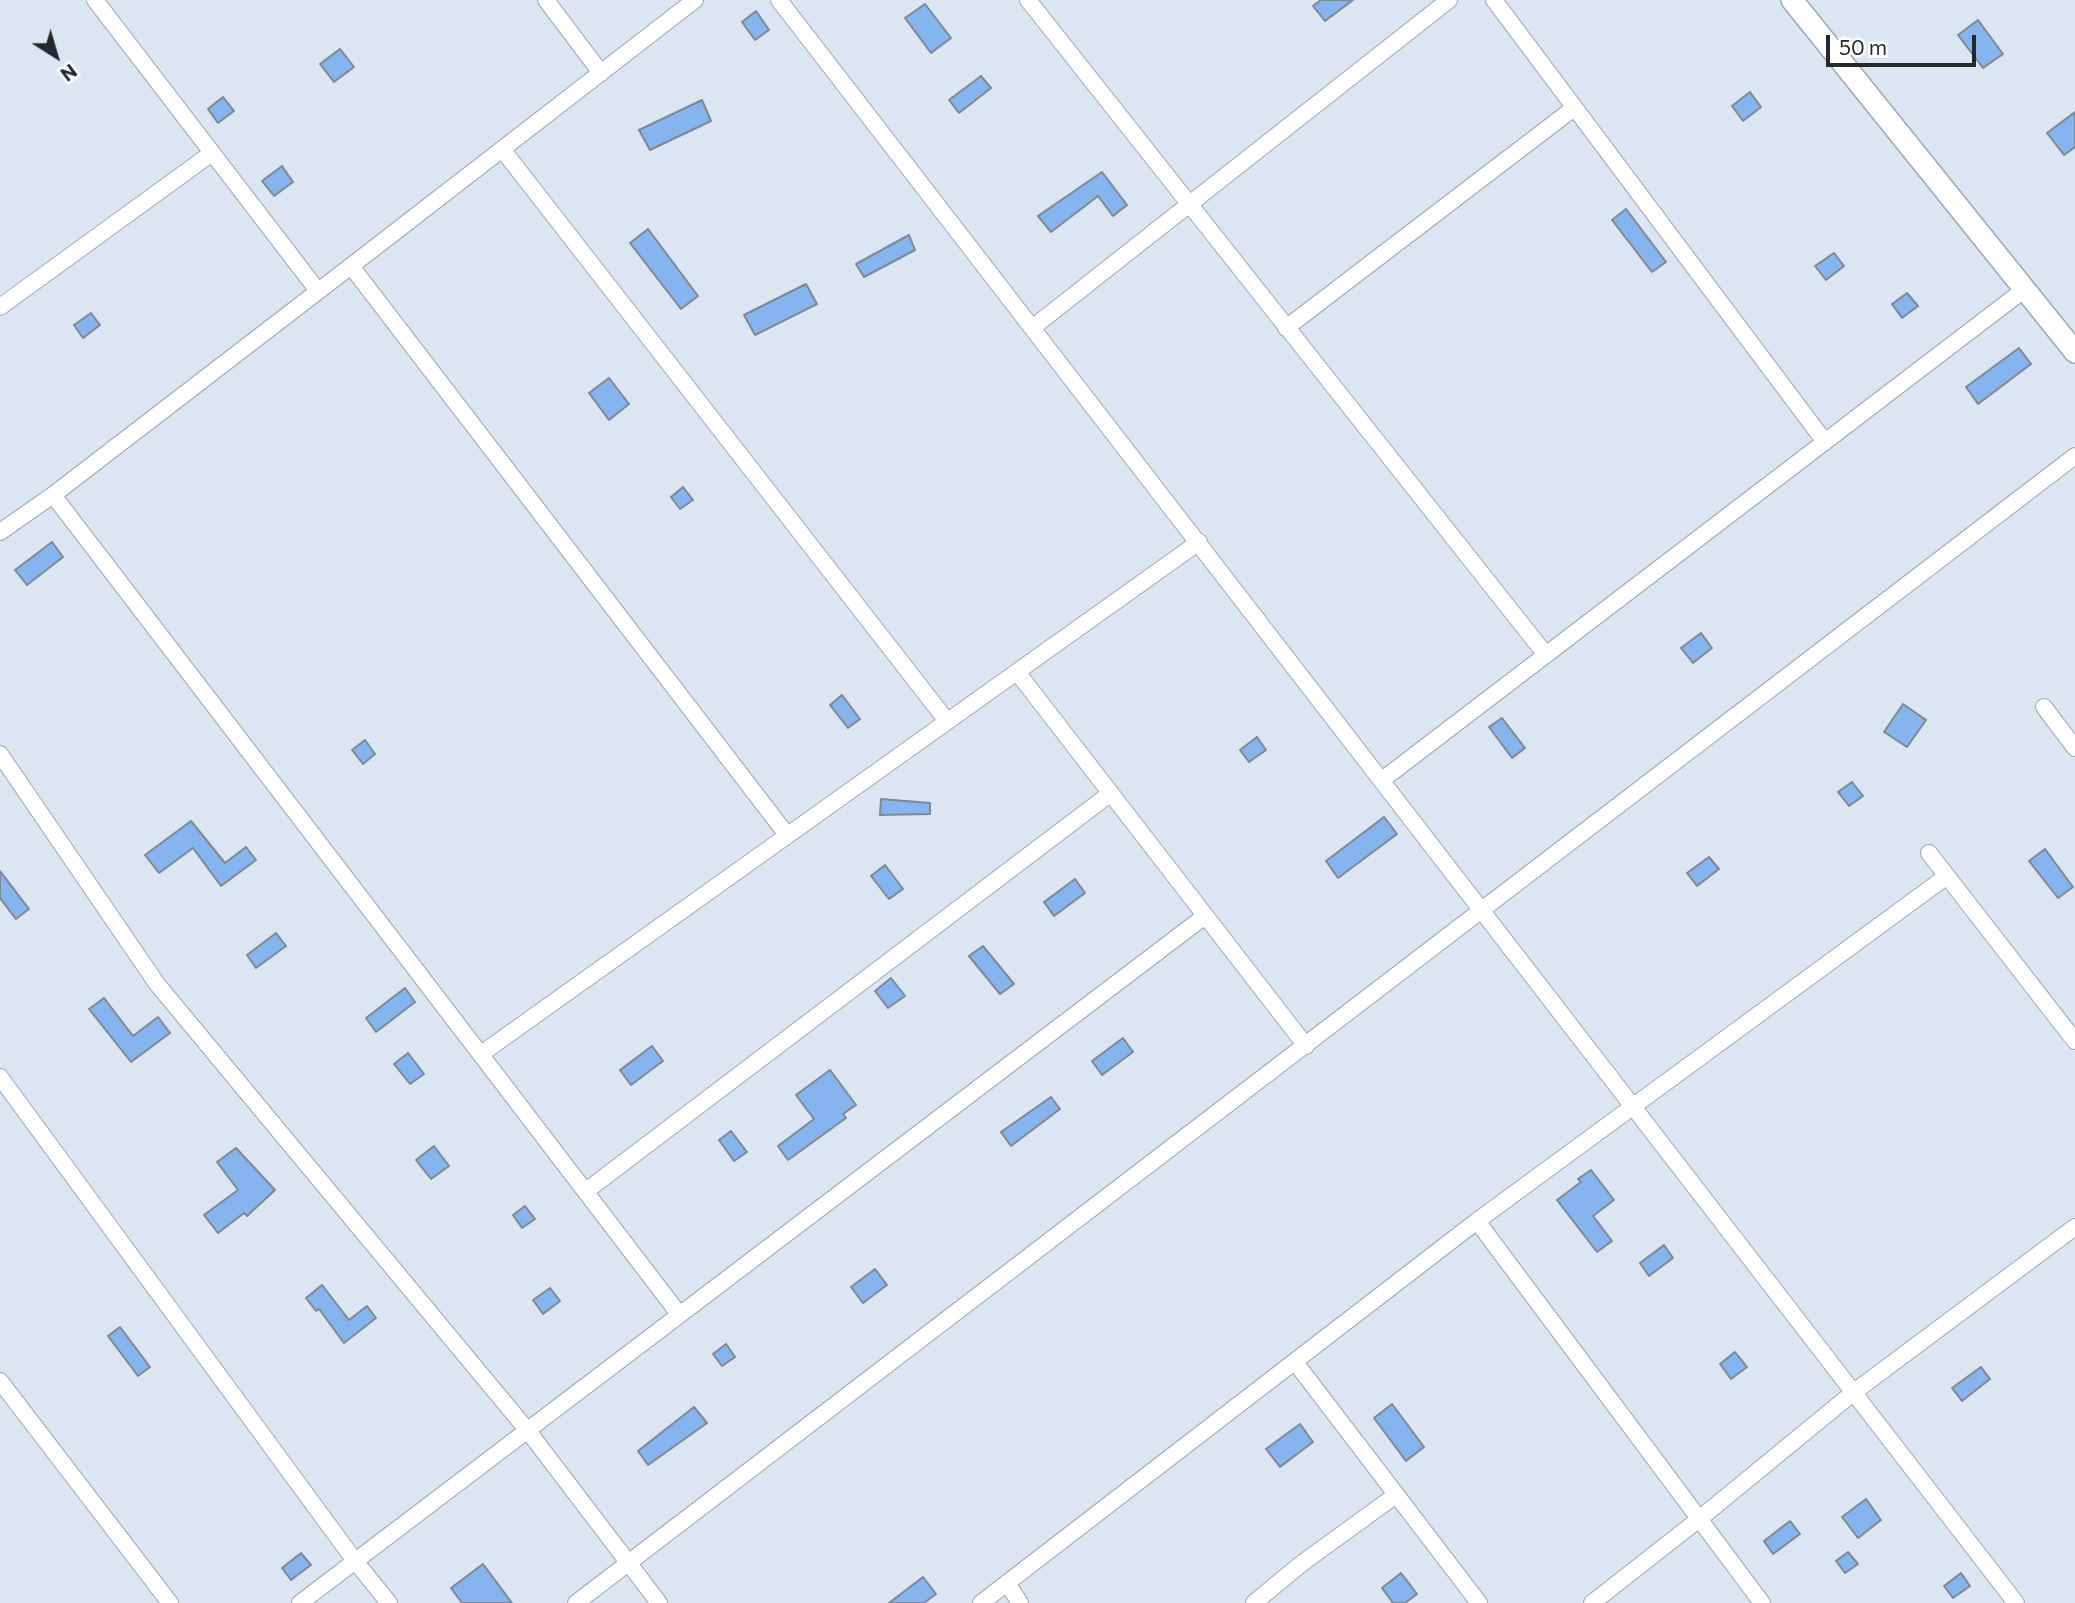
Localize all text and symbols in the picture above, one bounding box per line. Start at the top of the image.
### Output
north arrow [21,21,91,91]
scale bar [1830,21,1980,65]
text: 50 m [1839,34,1887,59]
text: N [56,60,82,87]

